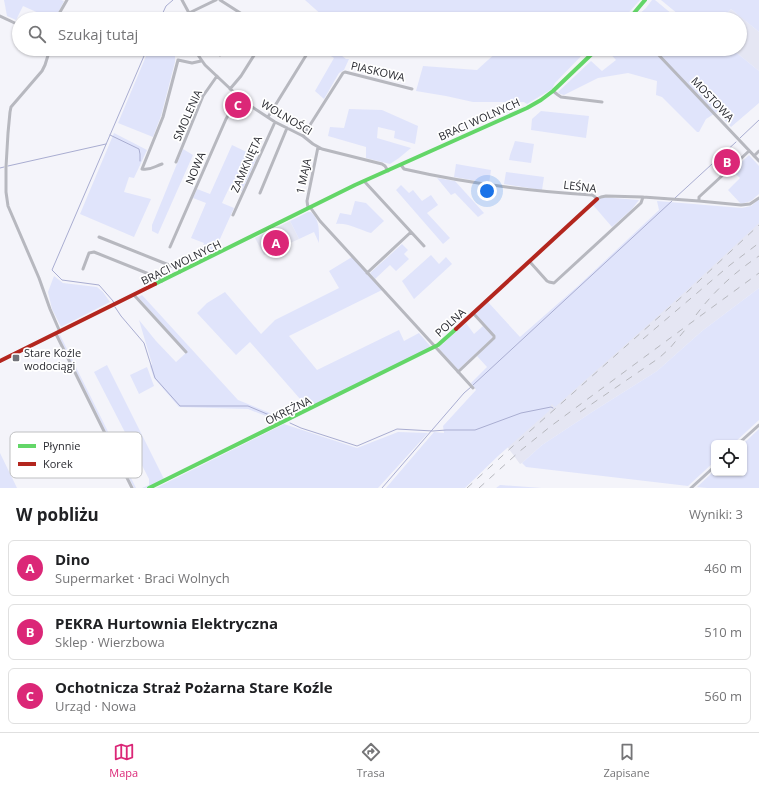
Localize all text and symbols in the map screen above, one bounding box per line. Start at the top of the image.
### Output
search box [12,12,747,56]
icon: search [26,23,48,45]
text: Szukaj tutaj [58,24,138,44]
street label: PIASKOWA [349,57,407,85]
street label: MOSTOWA [688,73,738,125]
street label: SMOLENIA [169,87,205,143]
pin: C [225,90,251,120]
street label: BRACI WOLNYCH [436,94,522,144]
street label: WOLNOŚCI [259,96,315,138]
street label: ZAMKNIĘTA [227,133,265,195]
pin: B [714,147,740,177]
street label: NOWA [181,149,209,187]
street label: 1 MAJA [292,157,314,195]
street label: LEŚNA [563,177,597,195]
your location [477,181,497,201]
pin: A [263,228,289,258]
street label: BRACI WOLNYCH [138,236,224,288]
street label: POLNA [432,304,468,340]
place label: Stare Koźle wodociągi [24,345,81,373]
marker: Stare Koźle wodociągi [11,353,21,363]
street label: OKRĘŻNA [262,392,314,428]
legend [10,432,142,478]
text: Płynnie [43,438,80,453]
map controls [711,440,747,476]
button: locate [711,440,747,476]
text: Korek [43,456,73,471]
text: W pobliżu [16,503,99,526]
text: Wyniki: 3 [689,505,743,523]
text: Dino [55,549,90,569]
text: A [26,559,34,577]
text: 460 m [704,559,742,577]
text: Supermarket · Braci Wolnych [55,569,230,587]
text: PEKRA Hurtownia Elektryczna [55,613,278,633]
text: B [26,623,34,641]
text: 510 m [704,623,742,641]
text: Sklep · Wierzbowa [55,633,165,651]
text: Ochotnicza Straż Pożarna Stare Koźle [55,677,333,697]
text: C [26,687,34,705]
text: 560 m [704,687,742,705]
text: Urząd · Nowa [55,697,136,715]
tab: Mapa [109,741,138,780]
tab: Trasa [357,741,385,780]
tab: Zapisane [603,741,650,780]

